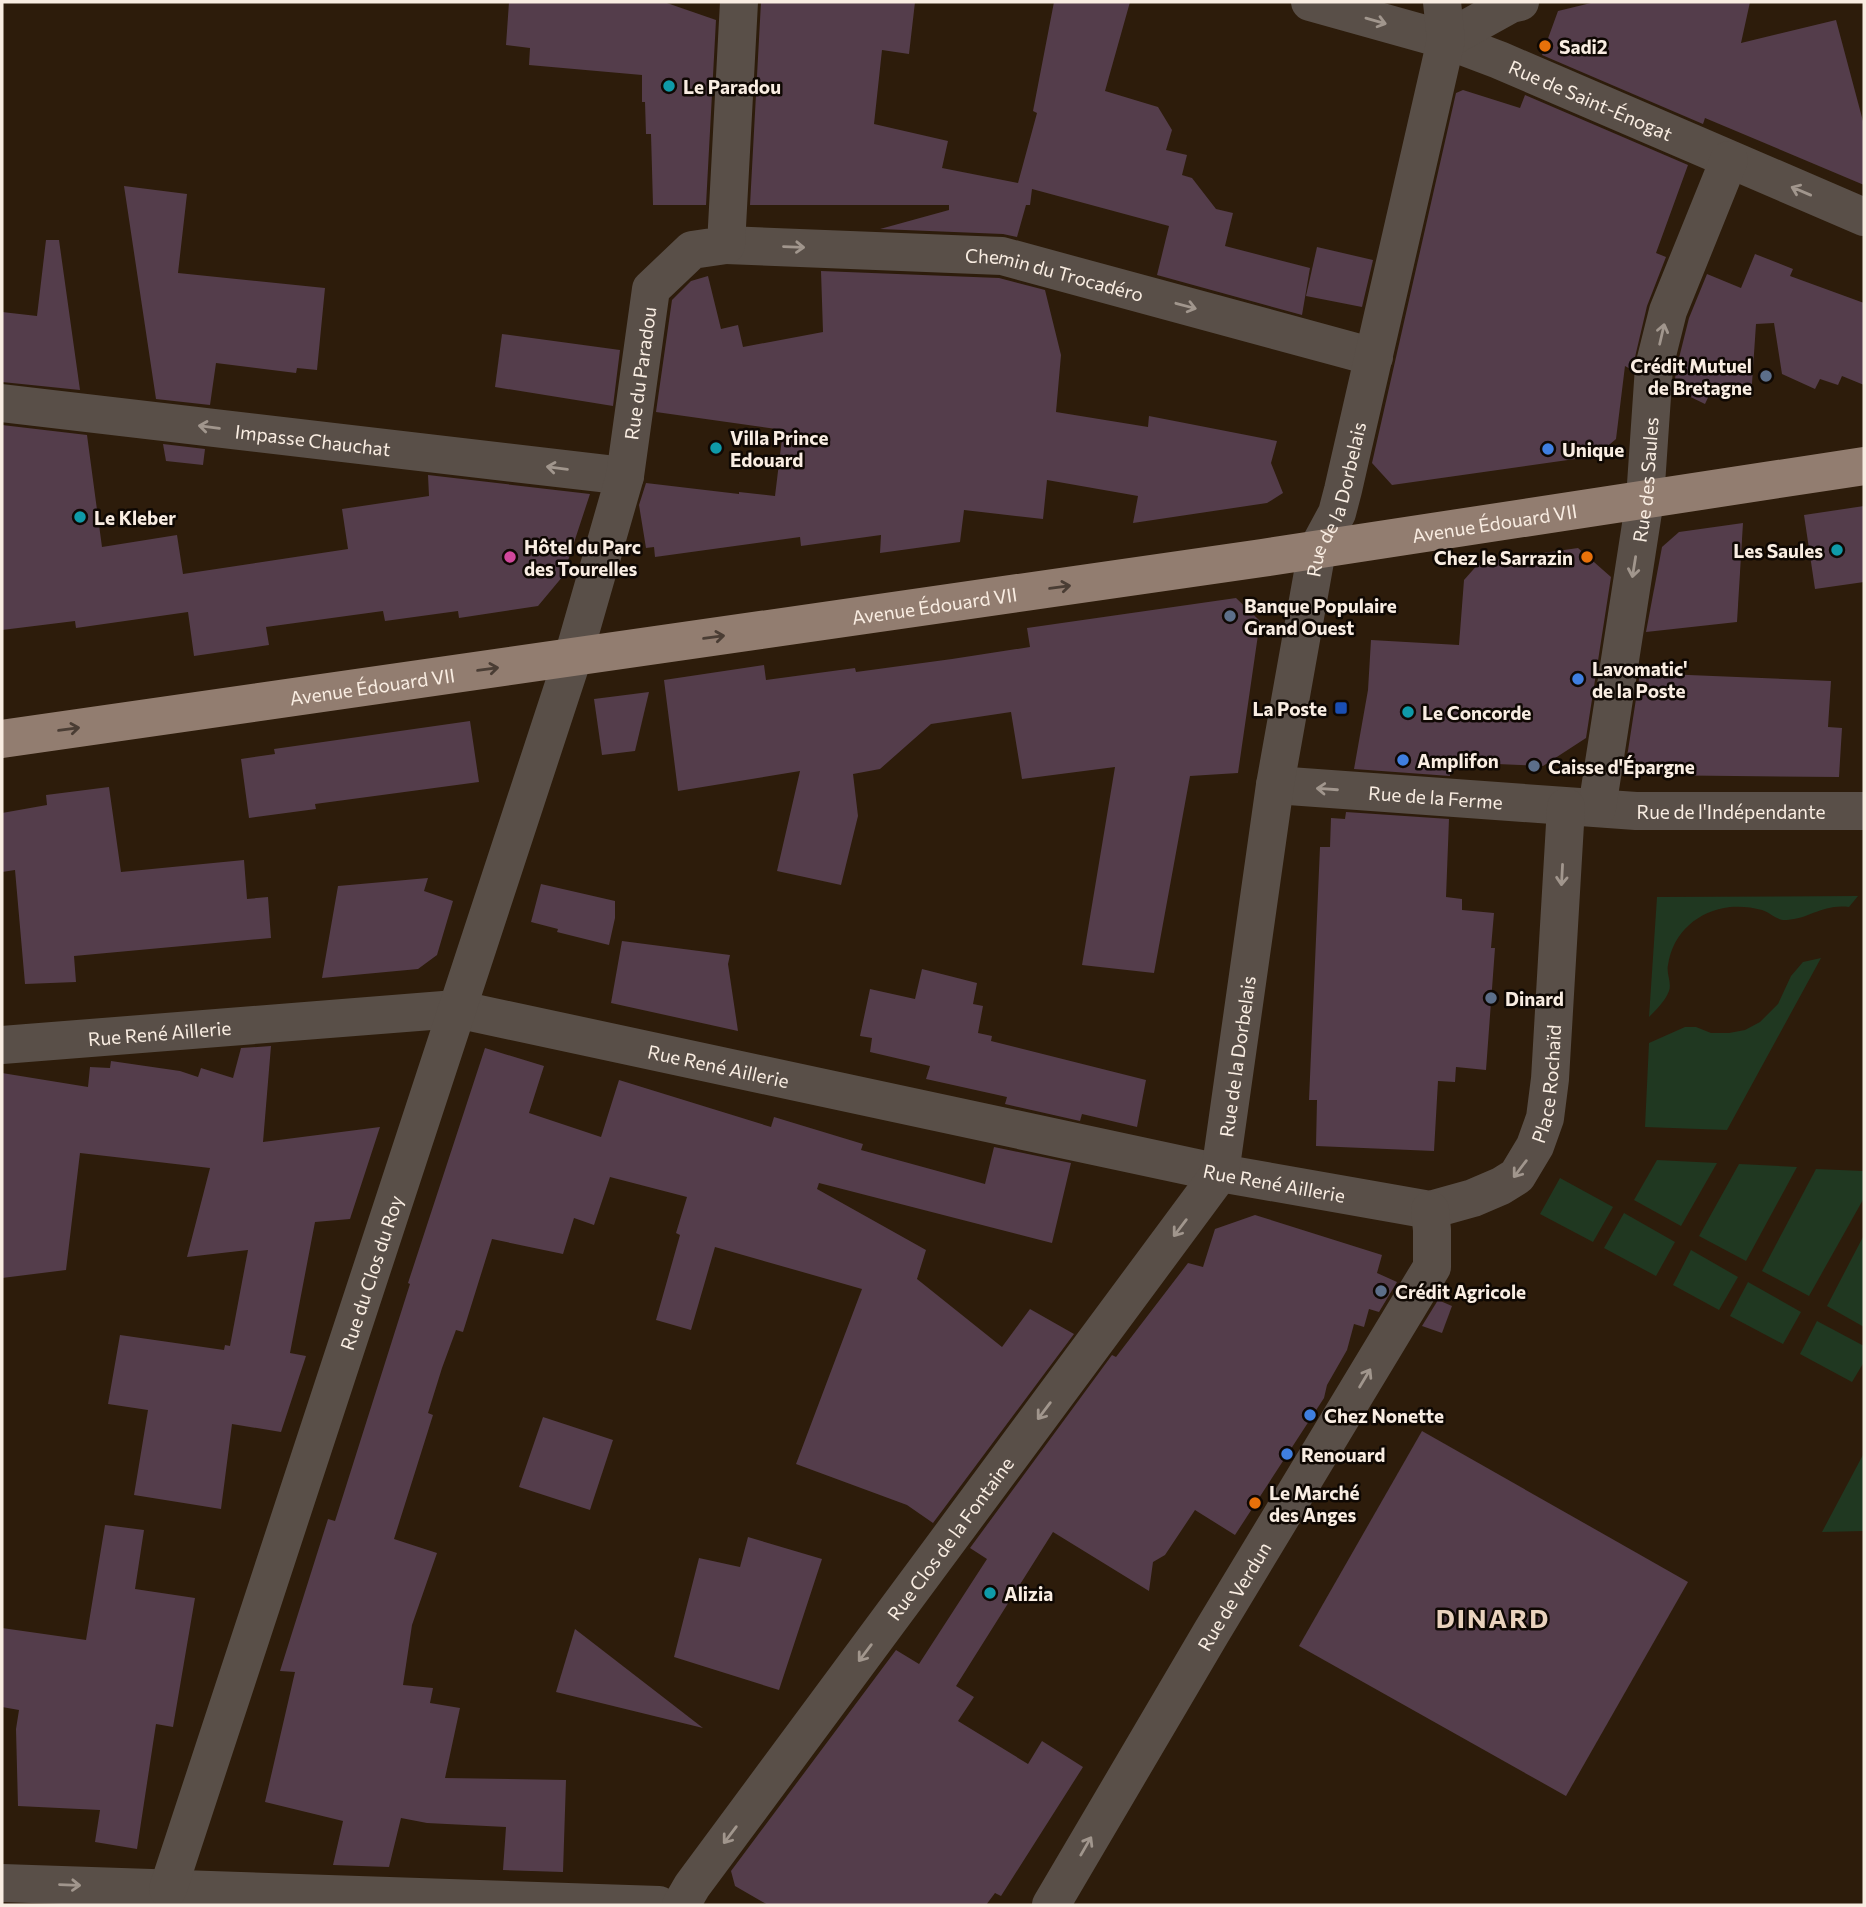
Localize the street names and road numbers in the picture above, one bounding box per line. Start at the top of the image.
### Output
street label: Rue de Saint-Énogat [1506,54,1676,145]
street label: Chemin du Trocadéro [965,243,1146,305]
street label: Rue du Paradou [619,305,660,441]
street label: Rue des Saules [1627,416,1662,544]
street label: Impasse Chauchat [234,419,392,460]
street label: Rue de la Dorbelais [1301,420,1370,579]
street label: Avenue Édouard VII [1410,499,1579,546]
street label: Avenue Édouard VII [850,582,1019,628]
street label: Avenue Édouard VII [288,663,456,709]
street label: Rue de la Ferme [1368,780,1504,813]
street label: Rue de l'Indépendante [1636,800,1826,823]
street label: Rue de la Dorbelais [1214,974,1259,1138]
street label: Rue René Aillerie [87,1015,232,1050]
street label: Place Rochaïd [1526,1024,1565,1146]
street label: Rue René Aillerie [646,1039,791,1092]
street label: Rue René Aillerie [1201,1158,1347,1206]
street label: Rue du Clos du Roy [335,1192,407,1353]
street label: Rue Clos de la Fontaine [882,1452,1018,1624]
street label: Rue de Verdun [1192,1537,1275,1654]

